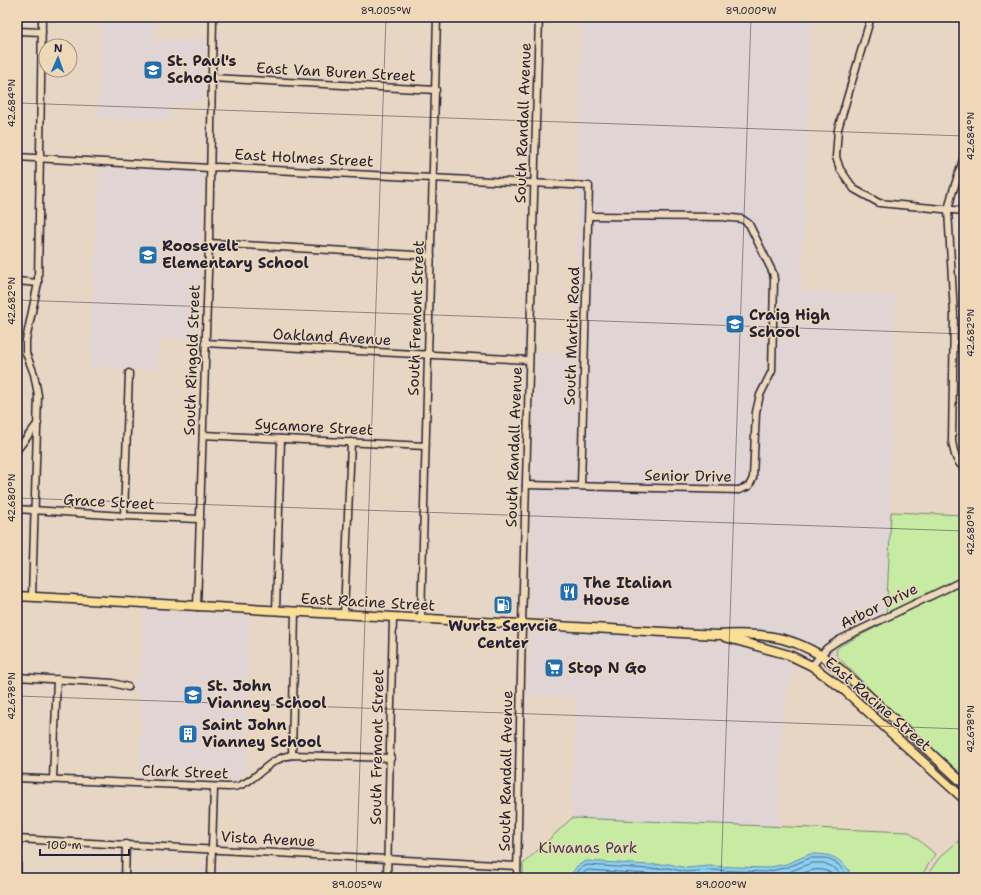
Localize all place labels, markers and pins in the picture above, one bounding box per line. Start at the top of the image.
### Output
place label: St. Paul's School [167,51,236,88]
school or university icon: St. Paul's School [142,59,164,81]
place label: Roosevelt Elementary School [162,236,309,273]
school or university icon: Roosevelt Elementary School [137,244,159,266]
place label: Craig High School [749,305,830,342]
school or university icon: Craig High School [724,313,746,335]
place label: The Italian House [583,573,672,610]
restaurant icon: The Italian House [558,581,580,603]
fuel station icon: Wurtz Servcie Center [492,594,514,616]
place label: Wurtz Servcie Center [448,616,558,653]
supermarket icon: Stop N Go [543,657,565,679]
place label: Stop N Go [568,658,647,678]
place label: St. John Vianney School [207,676,327,713]
school or university icon: St. John Vianney School [182,684,204,706]
place label: Saint John Vianney School [202,715,322,752]
building icon: Saint John Vianney School [177,723,199,745]

